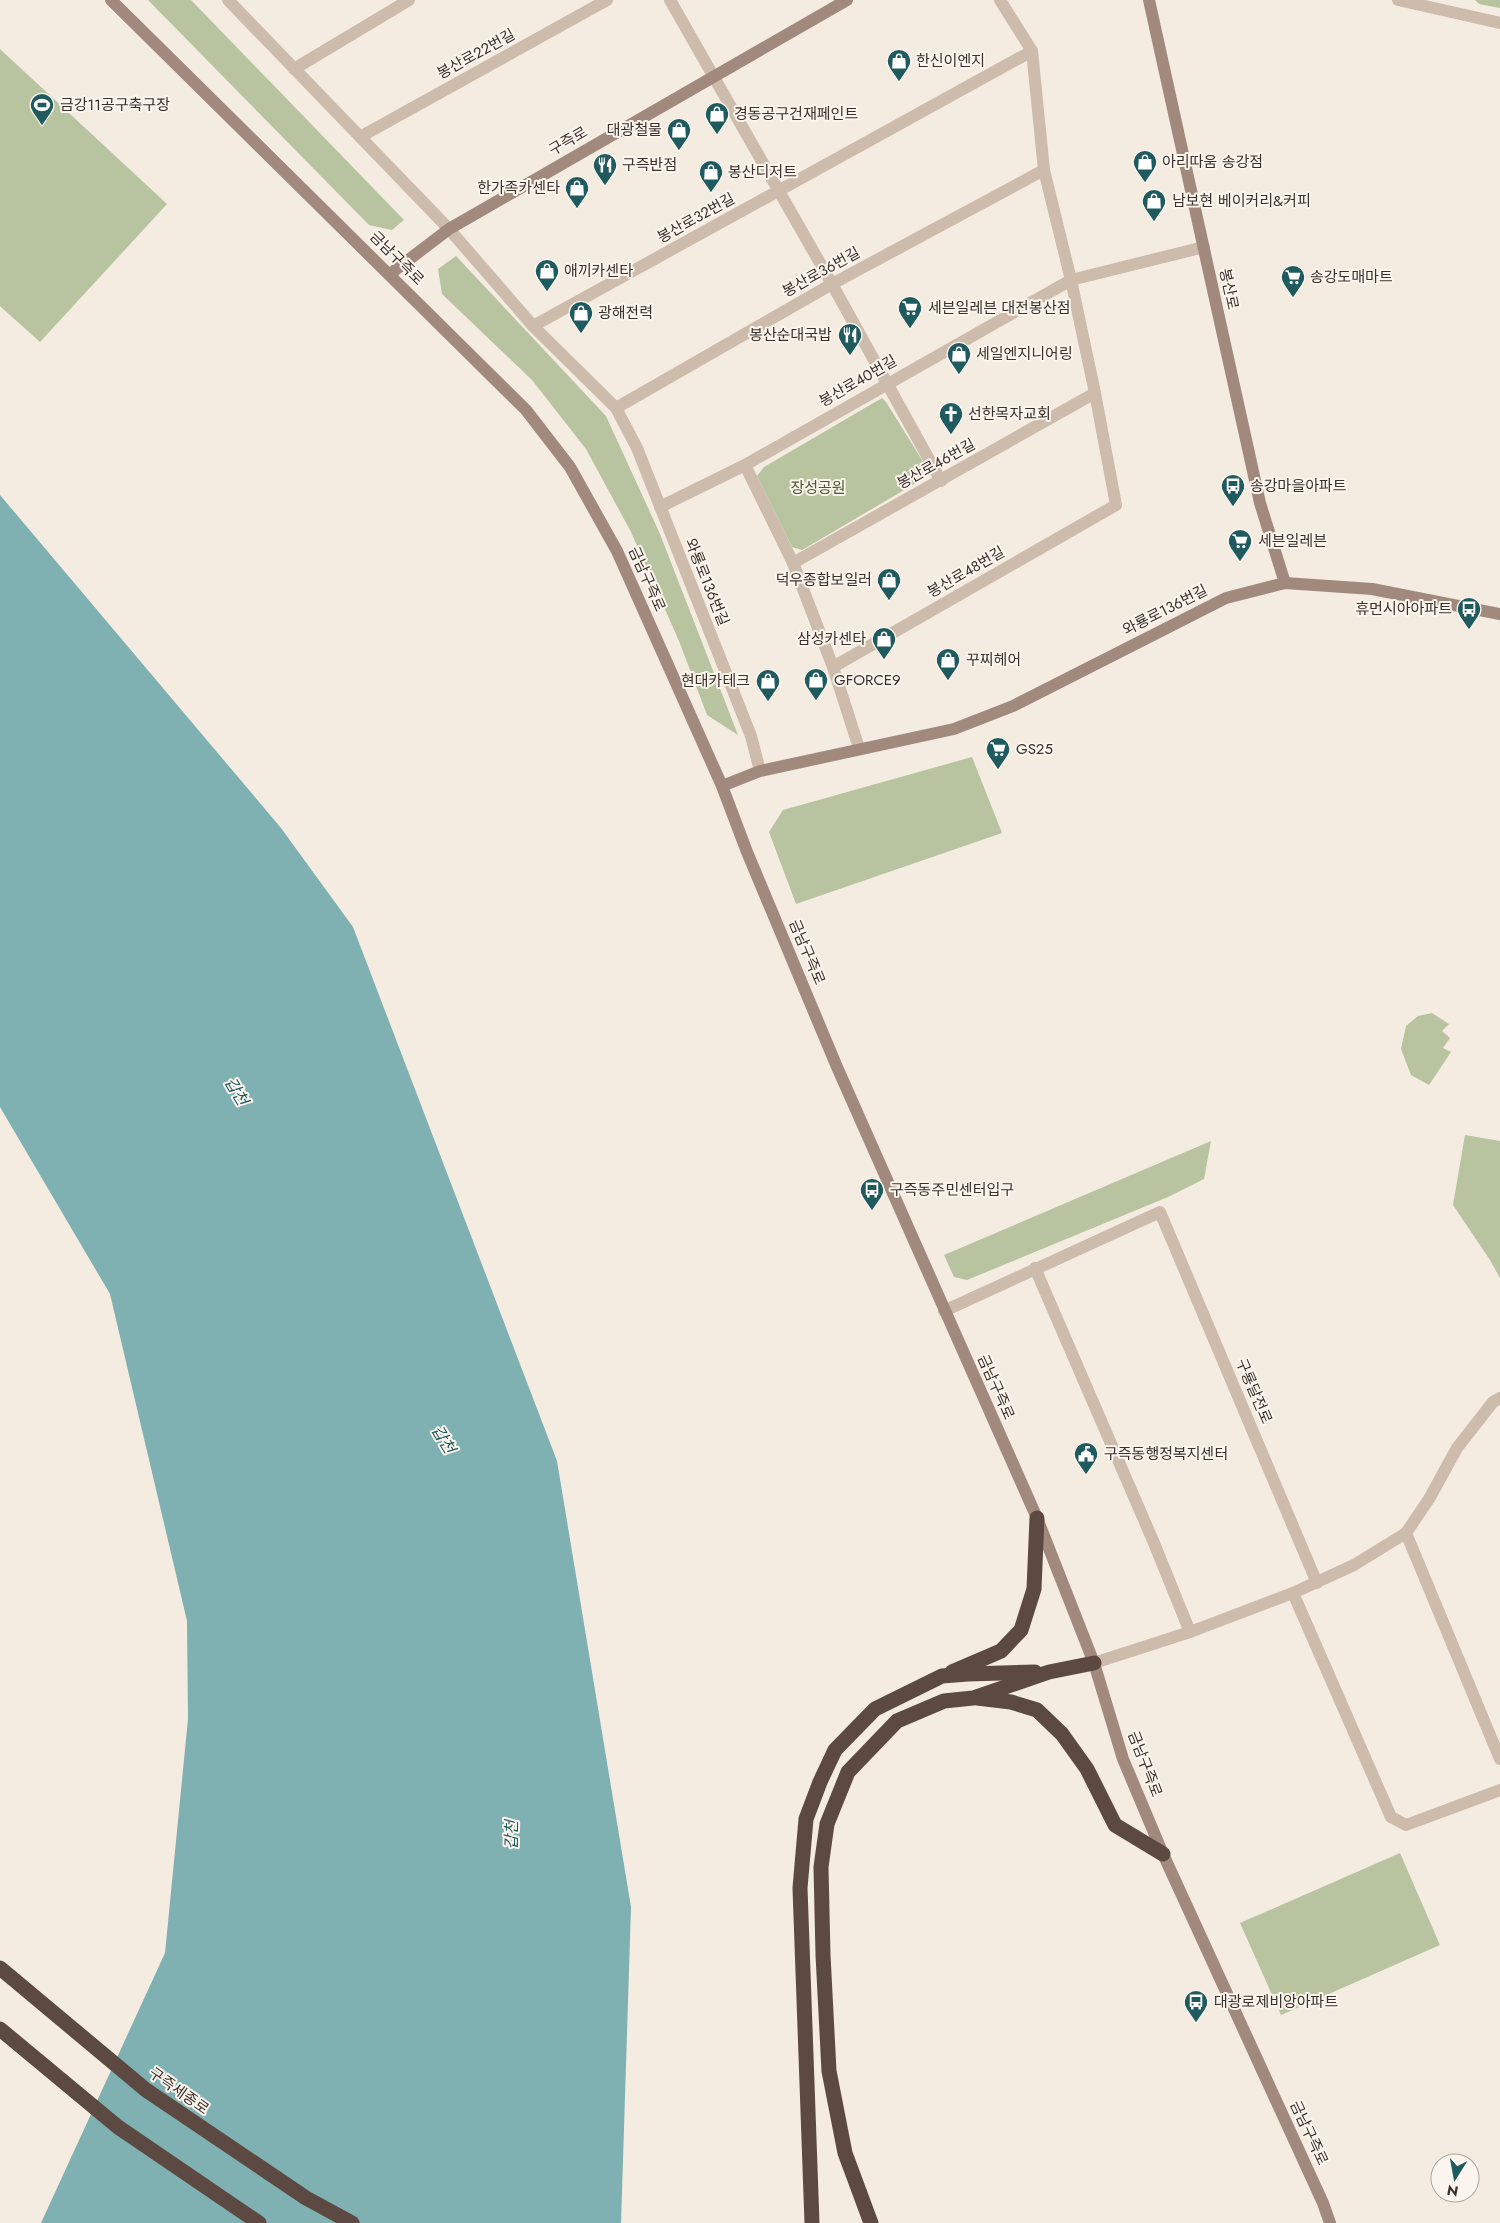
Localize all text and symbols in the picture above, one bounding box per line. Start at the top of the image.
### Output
street label: 봉산로22번길 [433,24,519,84]
shop icon: 한신이엔지 [886,48,912,82]
place label: 한신이엔지 [916,50,985,72]
sports icon: 금강11공구축구장 [29,92,55,126]
place label: 금강11공구축구장 [60,94,170,116]
shop icon: 경동공구건재페인트 [704,101,730,135]
place label: 경동공구건재페인트 [734,103,858,125]
shop icon: 대광철물 [666,117,692,151]
place label: 대광철물 [607,119,662,141]
street label: 구즉로 [545,121,591,161]
shop icon: 아리따움 송강점 [1132,149,1158,183]
place label: 아리따움 송강점 [1162,151,1263,173]
restaurant icon: 구즉반점 [592,152,618,186]
place label: 구즉반점 [622,154,677,176]
shop icon: 봉산디저트 [698,159,724,193]
place label: 봉산디저트 [728,161,797,183]
shop icon: 한가족카센타 [564,175,590,209]
place label: 한가족카센타 [477,177,560,199]
street label: 봉산로32번길 [653,188,739,248]
shop icon: 남보현 베이커리&커피 [1141,188,1167,222]
place label: 남보현 베이커리&커피 [1172,190,1311,212]
street label: 금남구즉로 [365,226,429,290]
street label: 봉산로36번길 [778,242,864,302]
shop icon: 애끼카센타 [534,258,560,292]
place label: 애끼카센타 [564,260,633,282]
supermarket icon: 송강도매마트 [1280,264,1306,298]
street label: 봉산로 [1214,266,1244,312]
place label: 송강도매마트 [1310,266,1393,288]
supermarket icon: 세븐일레븐 대전봉산점 [897,295,923,329]
place label: 세븐일레븐 대전봉산점 [928,297,1071,319]
shop icon: 광해전력 [568,300,594,334]
place label: 광해전력 [598,302,653,324]
restaurant icon: 봉산순대국밥 [837,322,863,356]
place label: 봉산순대국밥 [749,324,832,346]
shop icon: 세일엔지니어링 [946,341,972,375]
place label: 세일엔지니어링 [976,343,1073,365]
street label: 봉산로40번길 [815,350,901,412]
church icon: 선한목자교회 [938,401,964,435]
place label: 선한목자교회 [968,403,1051,425]
street label: 봉산로46번길 [893,433,979,495]
bus stop icon: 송강마을아파트 [1220,473,1246,507]
place label: 송강마을아파트 [1250,475,1347,497]
park label: 장성공원 [790,477,846,499]
supermarket icon: 세븐일레븐 [1227,528,1253,562]
place label: 세븐일레븐 [1258,530,1327,552]
street label: 와룡로136번길 [679,535,735,629]
street label: 봉산로48번길 [923,541,1009,603]
street label: 금남구즉로 [623,543,671,615]
shop icon: 덕우종합보일러 [876,567,902,601]
place label: 덕우종합보일러 [775,569,872,591]
street label: 와룡로136번길 [1119,579,1211,641]
bus stop icon: 휴먼시아아파트 [1456,596,1482,630]
place label: 휴먼시아아파트 [1355,598,1452,620]
shop icon: 삼성카센타 [871,626,897,660]
place label: 삼성카센타 [797,628,866,650]
shop icon: 꾸찌헤어 [935,647,961,681]
place label: 꾸찌헤어 [966,649,1021,671]
shop icon: GFORCE9 [803,667,829,701]
shop icon: 현대카테크 [755,668,781,702]
place label: GFORCE9 [834,669,901,691]
place label: 현대카테크 [681,670,750,692]
supermarket icon: GS25 [985,736,1011,770]
place label: GS25 [1016,738,1053,760]
street label: 금남구즉로 [783,916,831,988]
water label: 갑천 [219,1073,255,1112]
bus stop icon: 구즉동주민센터입구 [859,1177,885,1211]
place label: 구즉동주민센터입구 [890,1179,1014,1201]
street label: 금남구즉로 [972,1351,1020,1423]
street label: 구룡달전로 [1230,1355,1278,1427]
water label: 갑천 [426,1421,462,1460]
public building icon: 구즉동행정복지센터 [1073,1441,1099,1475]
place label: 구즉동행정복지센터 [1104,1443,1228,1465]
street label: 금남구즉로 [1122,1728,1168,1800]
water label: 갑천 [500,1818,523,1850]
bus stop icon: 대광로제비앙아파트 [1183,1989,1209,2023]
place label: 대광로제비앙아파트 [1214,1991,1338,2013]
street label: 구즉세종로 [144,2062,214,2120]
street label: 금남구즉로 [1284,2097,1334,2169]
north arrow [1430,2153,1480,2203]
text: N [1445,2180,1460,2202]

